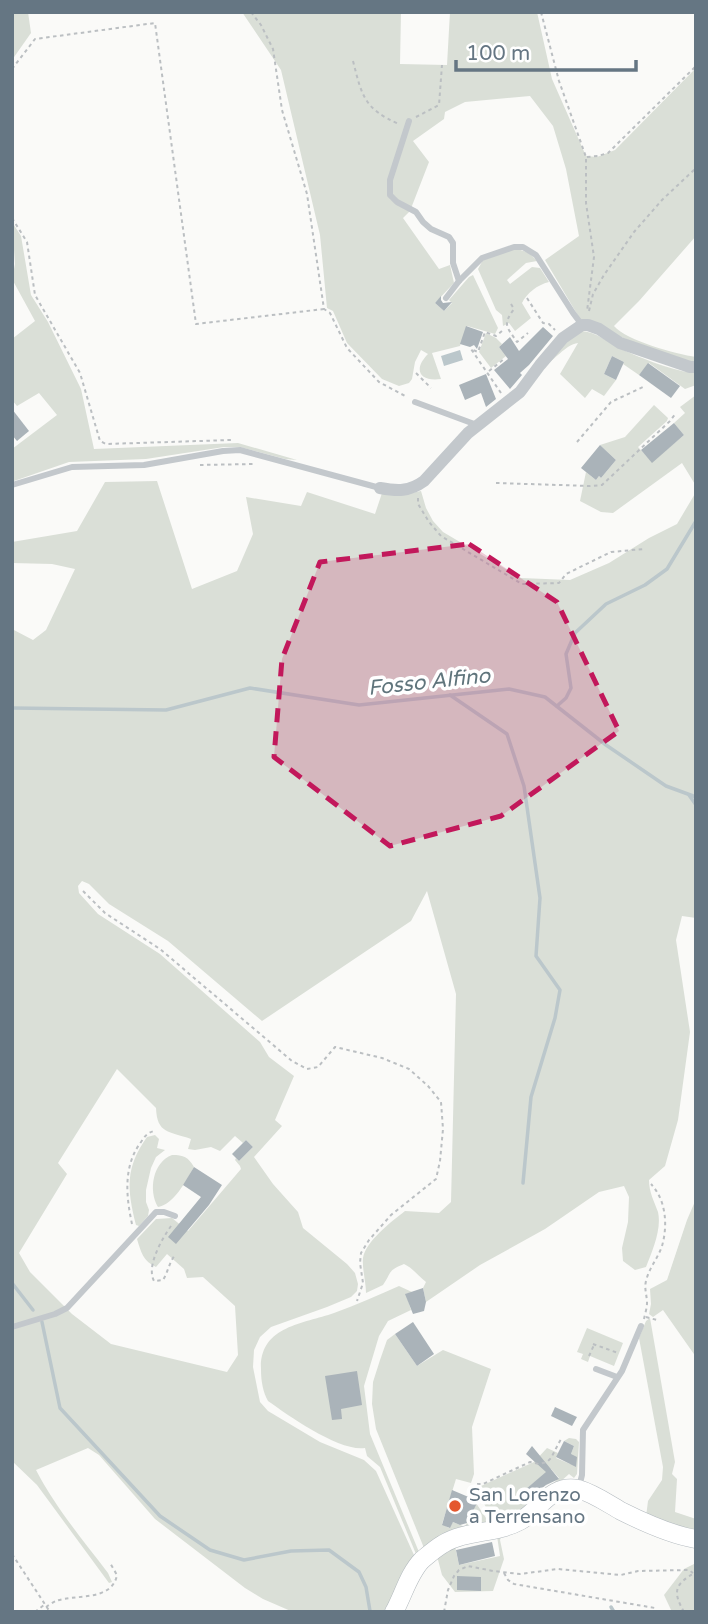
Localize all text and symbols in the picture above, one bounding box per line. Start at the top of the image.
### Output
scale bar [456,28,636,72]
text: 100 m [466,41,530,66]
water label: Fosso Alfino [367,663,493,701]
place label: San Lorenzo a Terrensano [469,1484,585,1528]
marker: San Lorenzo a Terrensano [447,1498,463,1514]

